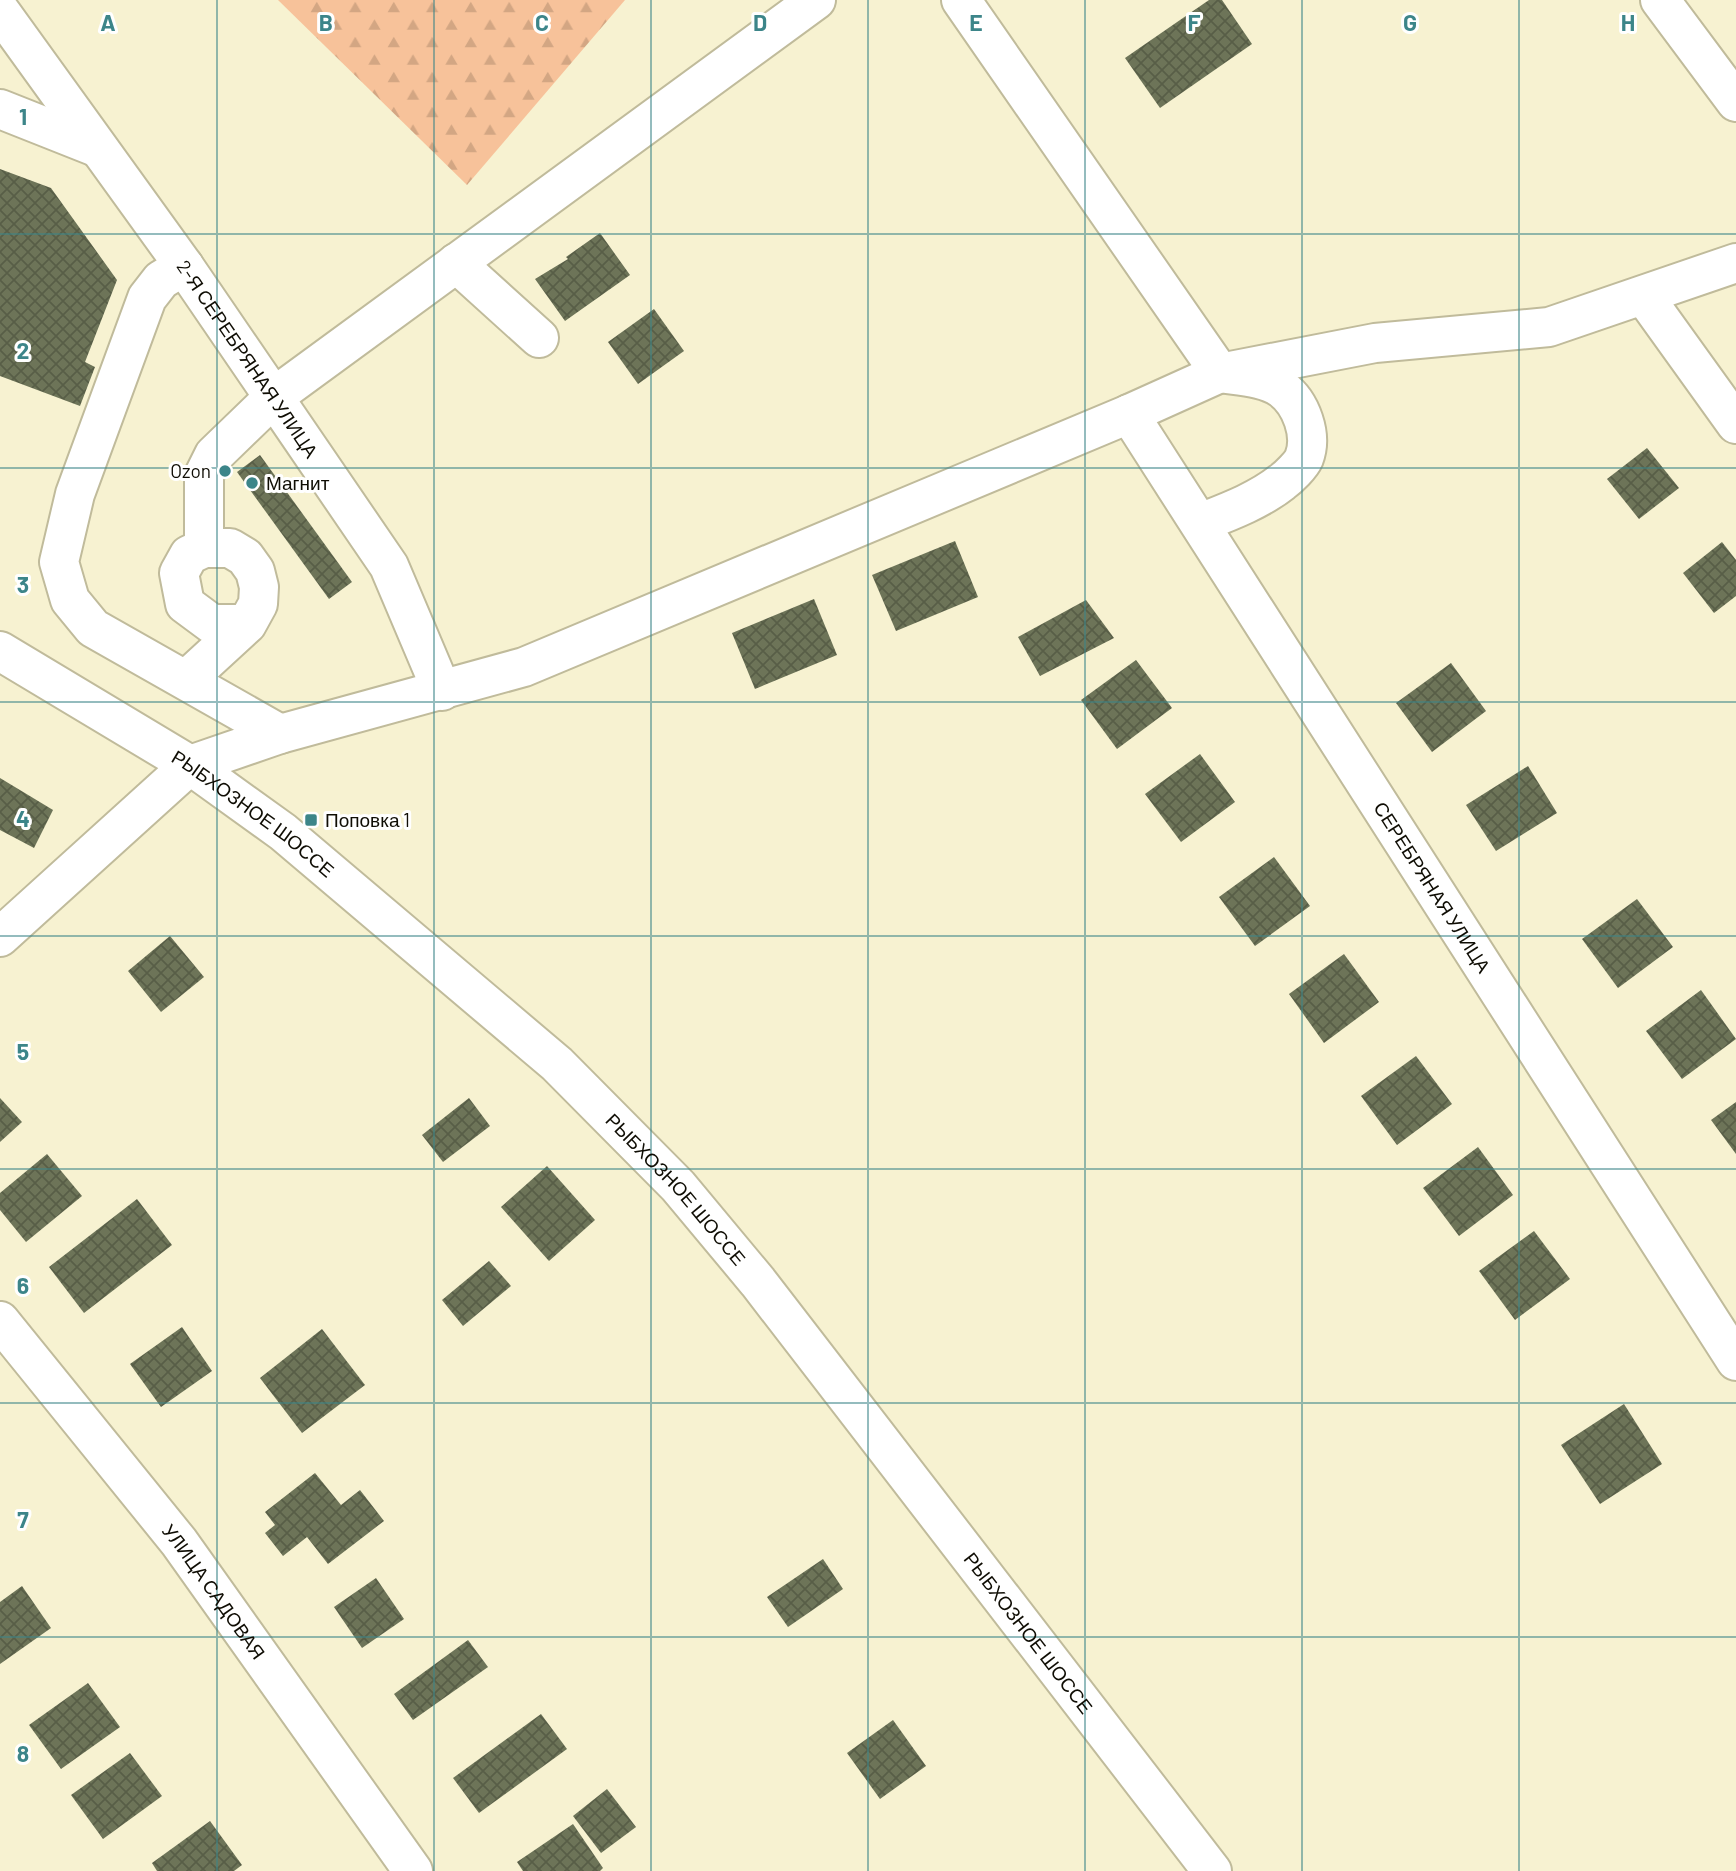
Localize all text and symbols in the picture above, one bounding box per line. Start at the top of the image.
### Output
text: A [100,8,116,36]
text: B [319,8,333,36]
text: C [535,8,549,36]
text: D [753,8,767,36]
text: E [969,8,983,36]
text: F [1188,8,1201,36]
text: G [1403,8,1417,36]
text: H [1621,8,1635,36]
text: 1 [19,102,27,130]
street label: 2-Я СЕРЕБРЯНАЯ УЛИЦА [172,256,324,462]
text: 2 [17,336,29,364]
place label: Ozon [170,459,211,482]
marker: Ozon [217,463,233,479]
place label: Магнит [266,471,330,494]
marker: Магнит [244,475,260,491]
text: 3 [17,570,29,598]
street label: РЫБХОЗНОЕ ШОССЕ [168,745,339,881]
street label: СЕРЕБРЯНАЯ УЛИЦА [1369,797,1496,977]
text: 4 [16,804,30,832]
place label: Поповка 1 [325,808,410,831]
marker: Поповка 1 [303,812,319,828]
text: 5 [17,1037,29,1065]
street label: РЫБХОЗНОЕ ШОССЕ [601,1108,751,1270]
text: 6 [17,1271,29,1299]
text: 7 [17,1505,29,1533]
street label: УЛИЦА САДОВАЯ [158,1519,271,1663]
street label: РЫБХОЗНОЕ ШОССЕ [960,1547,1098,1718]
text: 8 [17,1739,29,1767]

